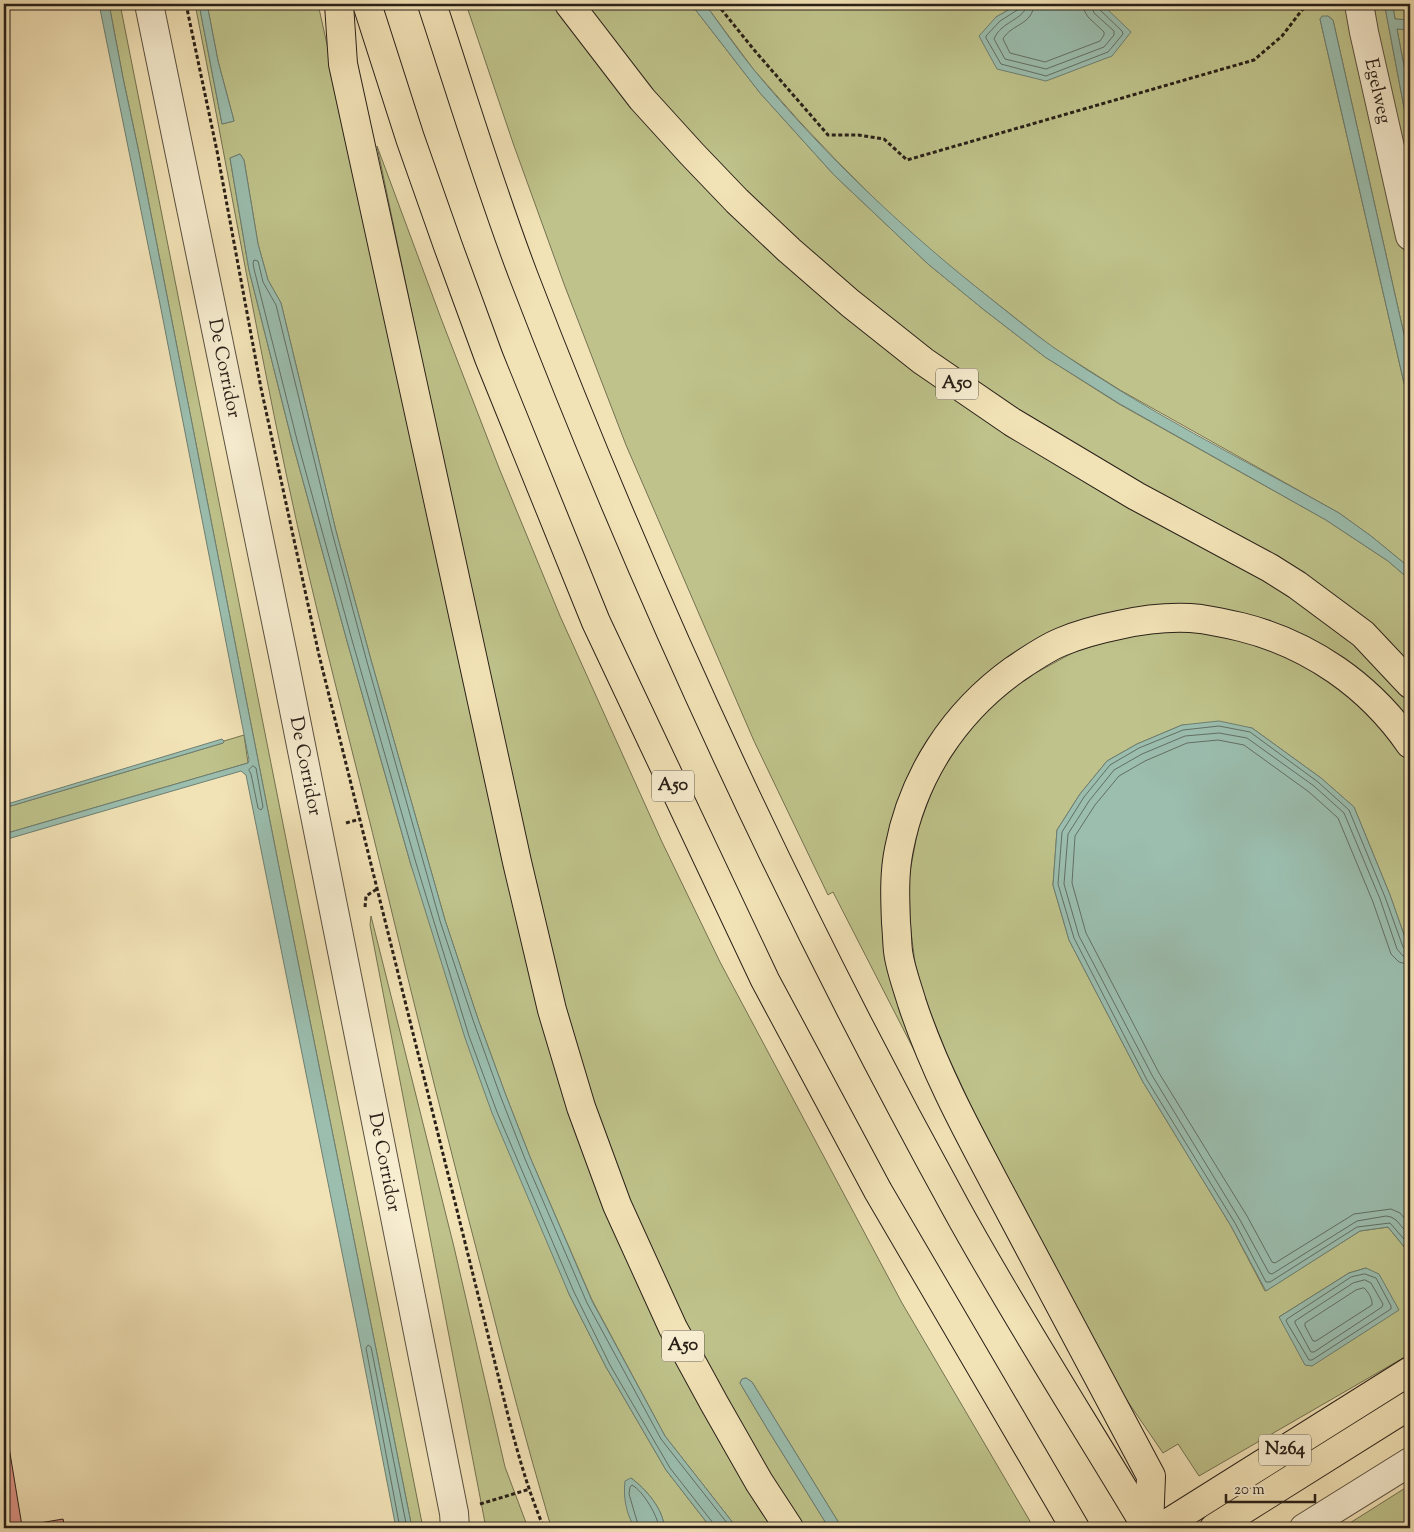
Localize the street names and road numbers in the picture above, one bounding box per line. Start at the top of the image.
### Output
street label: Egelweg [1357,56,1398,126]
street label: De Corridor [201,316,247,420]
road number: A50 [936,368,978,399]
street label: De Corridor [282,714,328,818]
road number: A50 [652,770,694,801]
street label: De Corridor [361,1110,407,1214]
road number: A50 [662,1330,704,1362]
road number: N264 [1259,1434,1311,1466]

